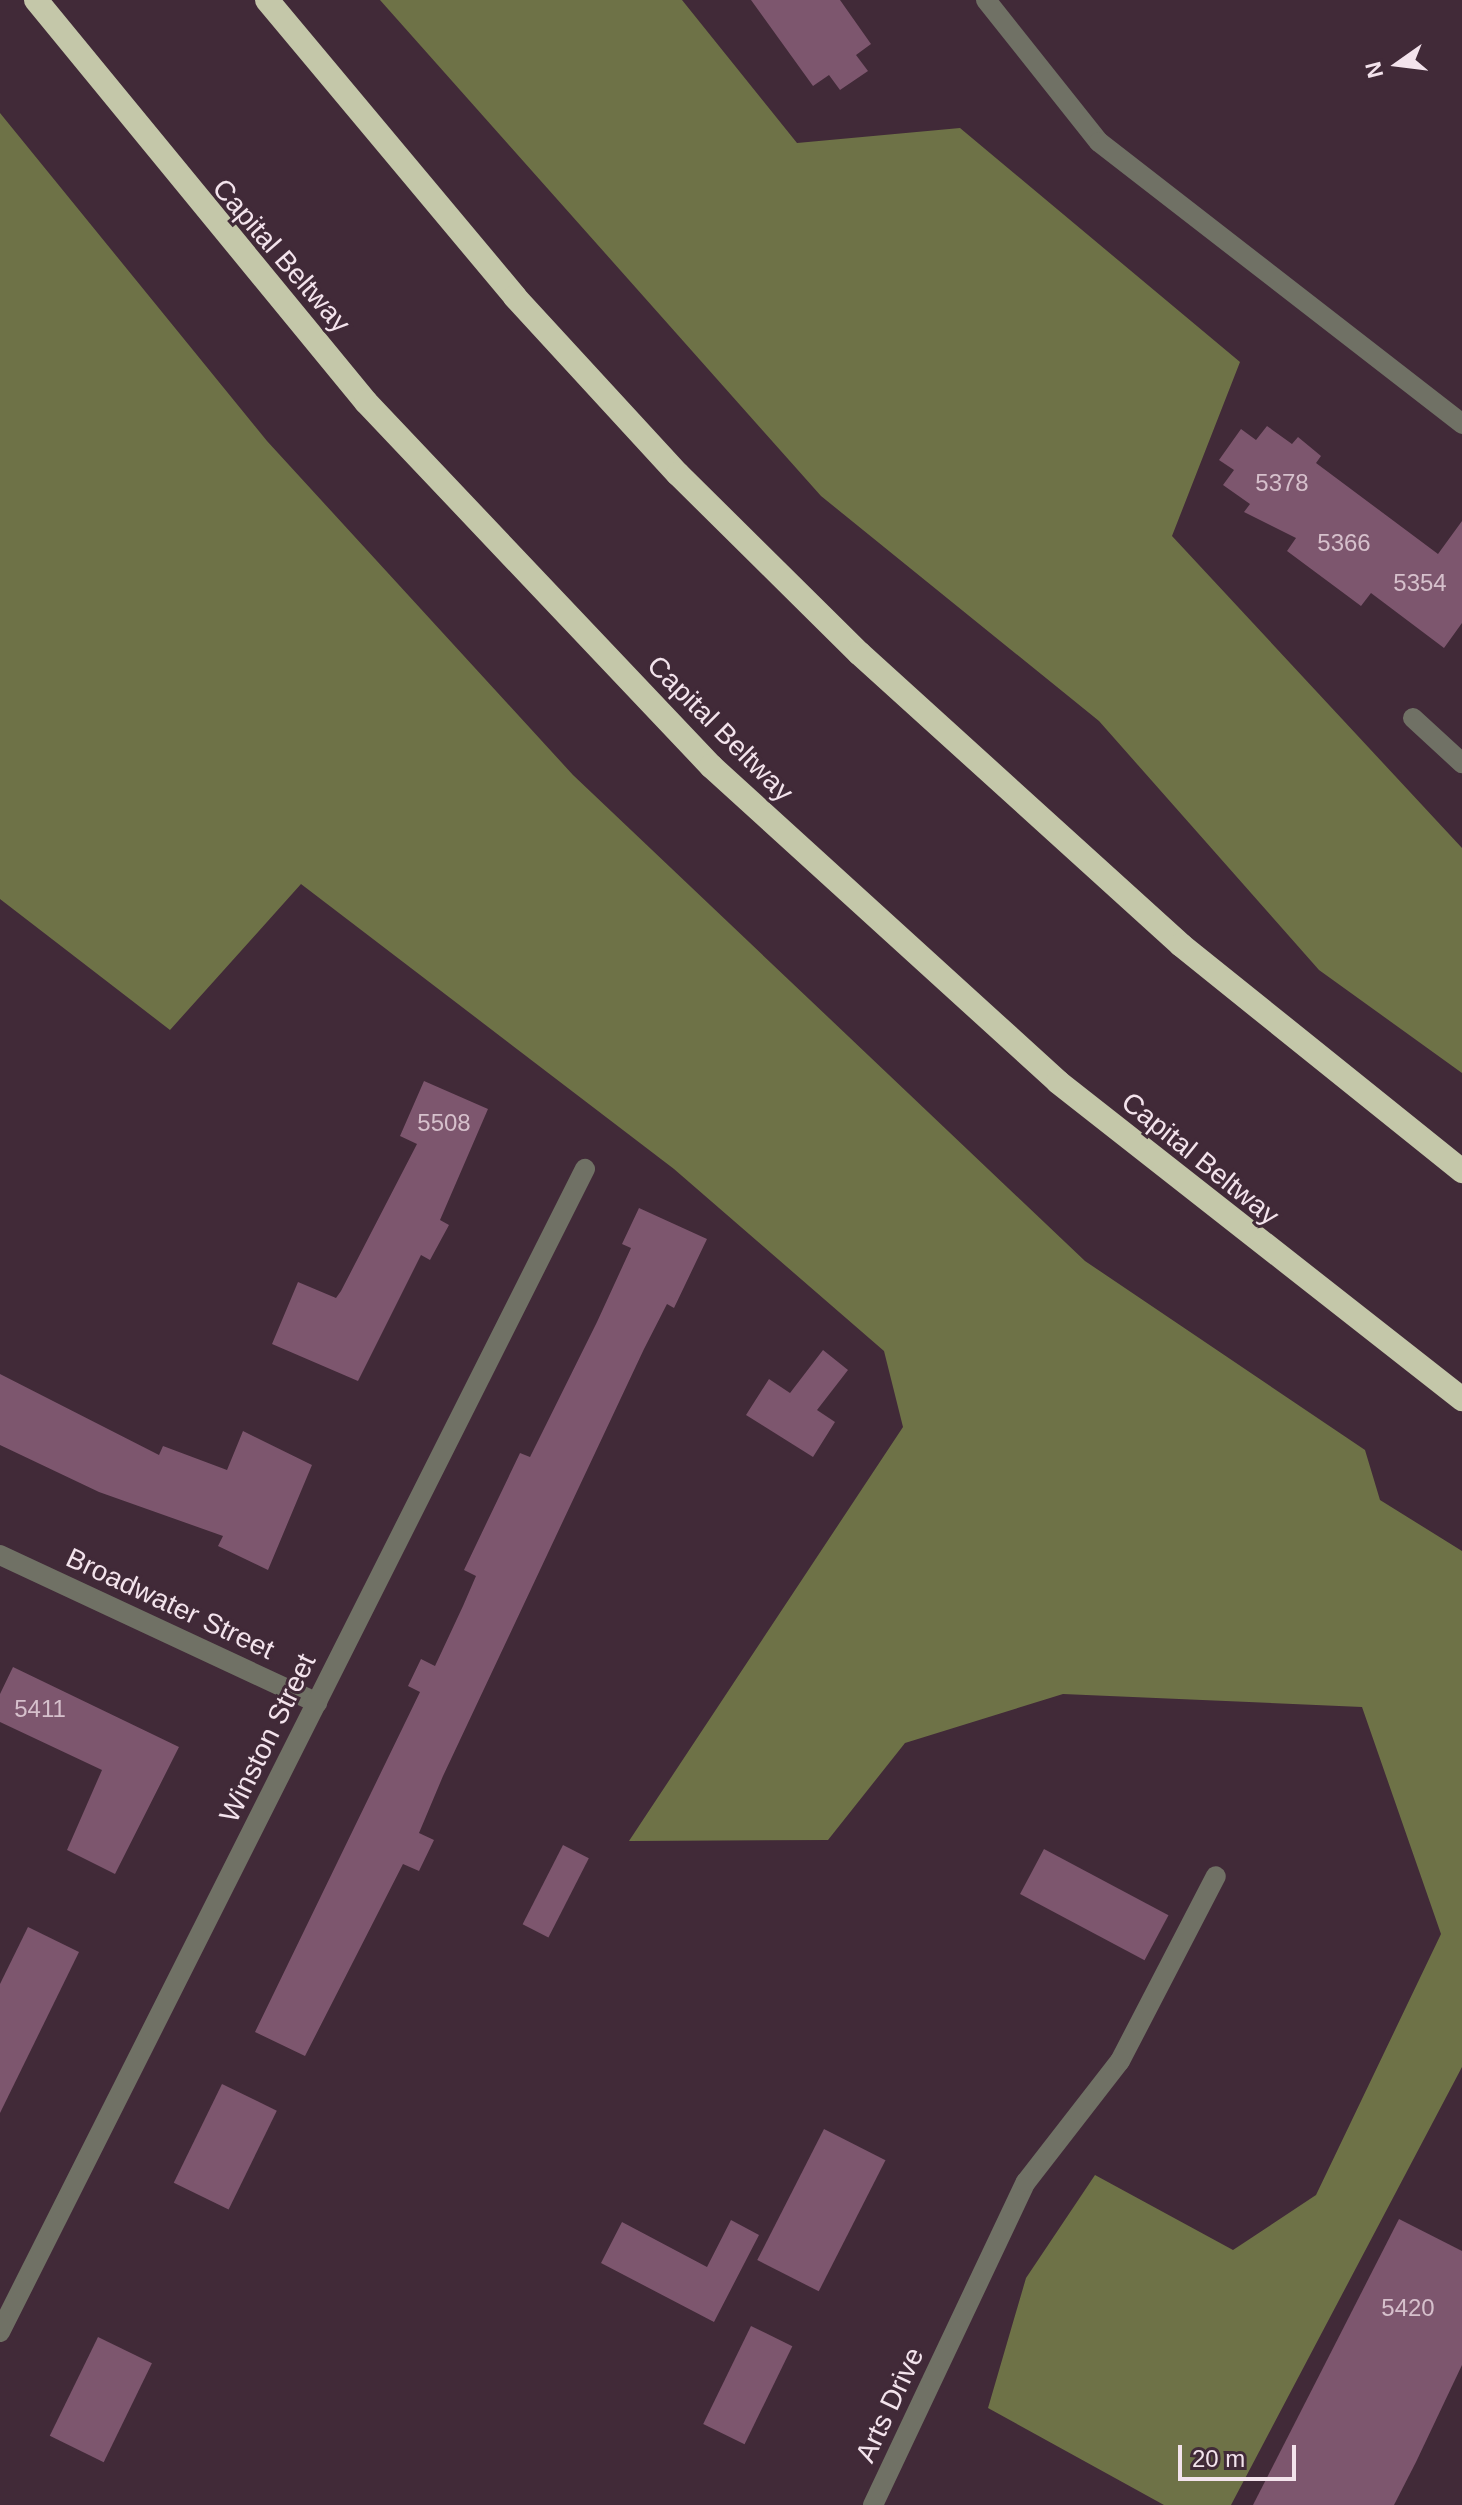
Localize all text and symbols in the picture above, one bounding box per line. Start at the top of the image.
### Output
north arrow [1358,24,1438,104]
text: N [1360,59,1388,81]
street label: Capital Beltway [205,172,357,340]
house number: 5378 [1255,469,1309,497]
house number: 5366 [1317,529,1371,557]
house number: 5354 [1393,569,1447,597]
street label: Capital Beltway [640,649,800,809]
street label: Capital Beltway [1114,1085,1286,1233]
house number: 5508 [417,1109,471,1137]
street label: Broadwater Street [61,1541,279,1667]
street label: Winston Street [213,1648,323,1828]
house number: 5411 [14,1695,66,1723]
house number: 5420 [1381,2294,1435,2322]
street label: Arts Drive [849,2342,931,2468]
scale bar [1182,2429,1300,2479]
text: 20 m [1192,2445,1245,2472]

